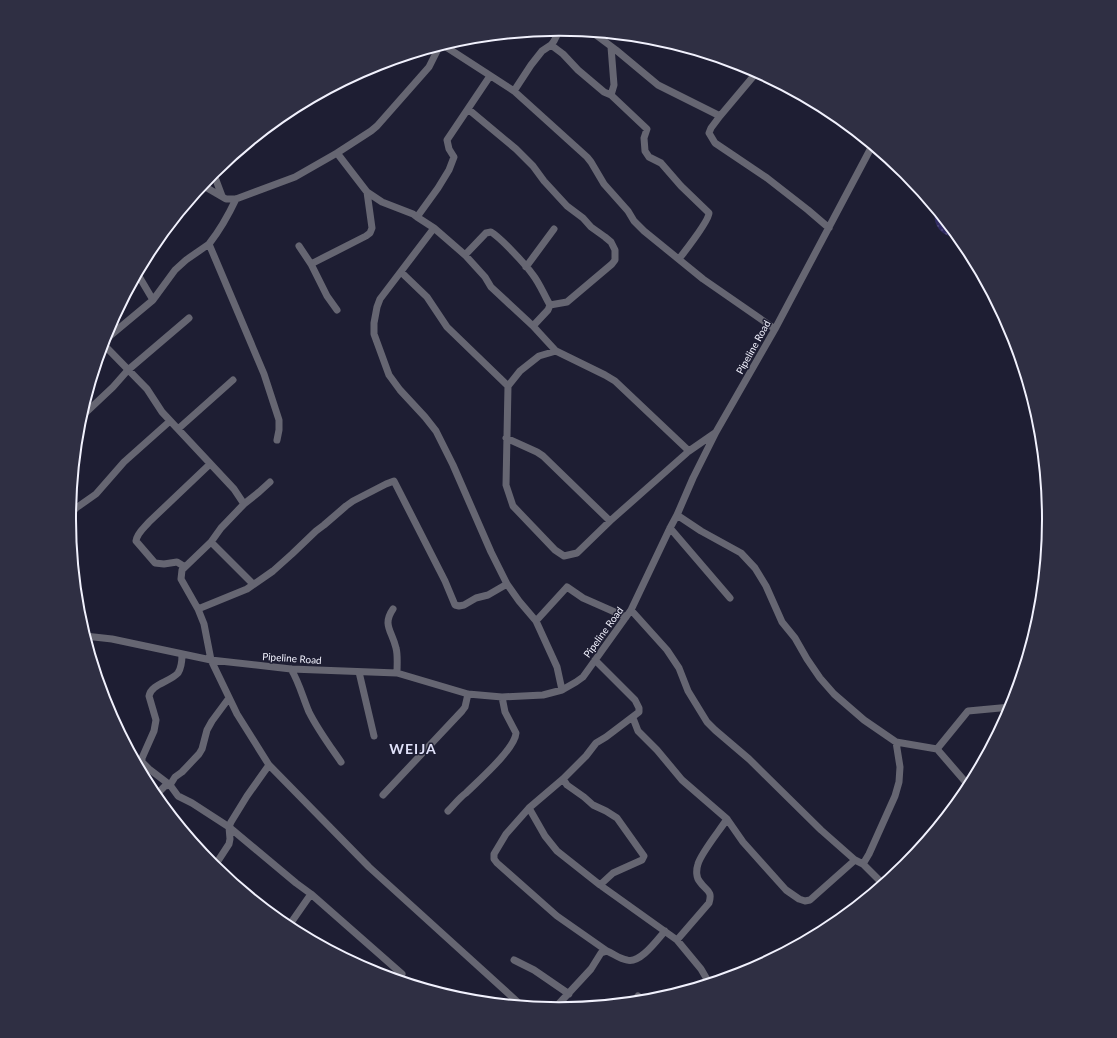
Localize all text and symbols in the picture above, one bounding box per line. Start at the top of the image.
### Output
street label: Pipeline Road [733,318,773,376]
street label: Pipeline Road [581,604,625,660]
street label: Pipeline Road [262,650,322,666]
district label: WEIJA [389,740,437,757]

